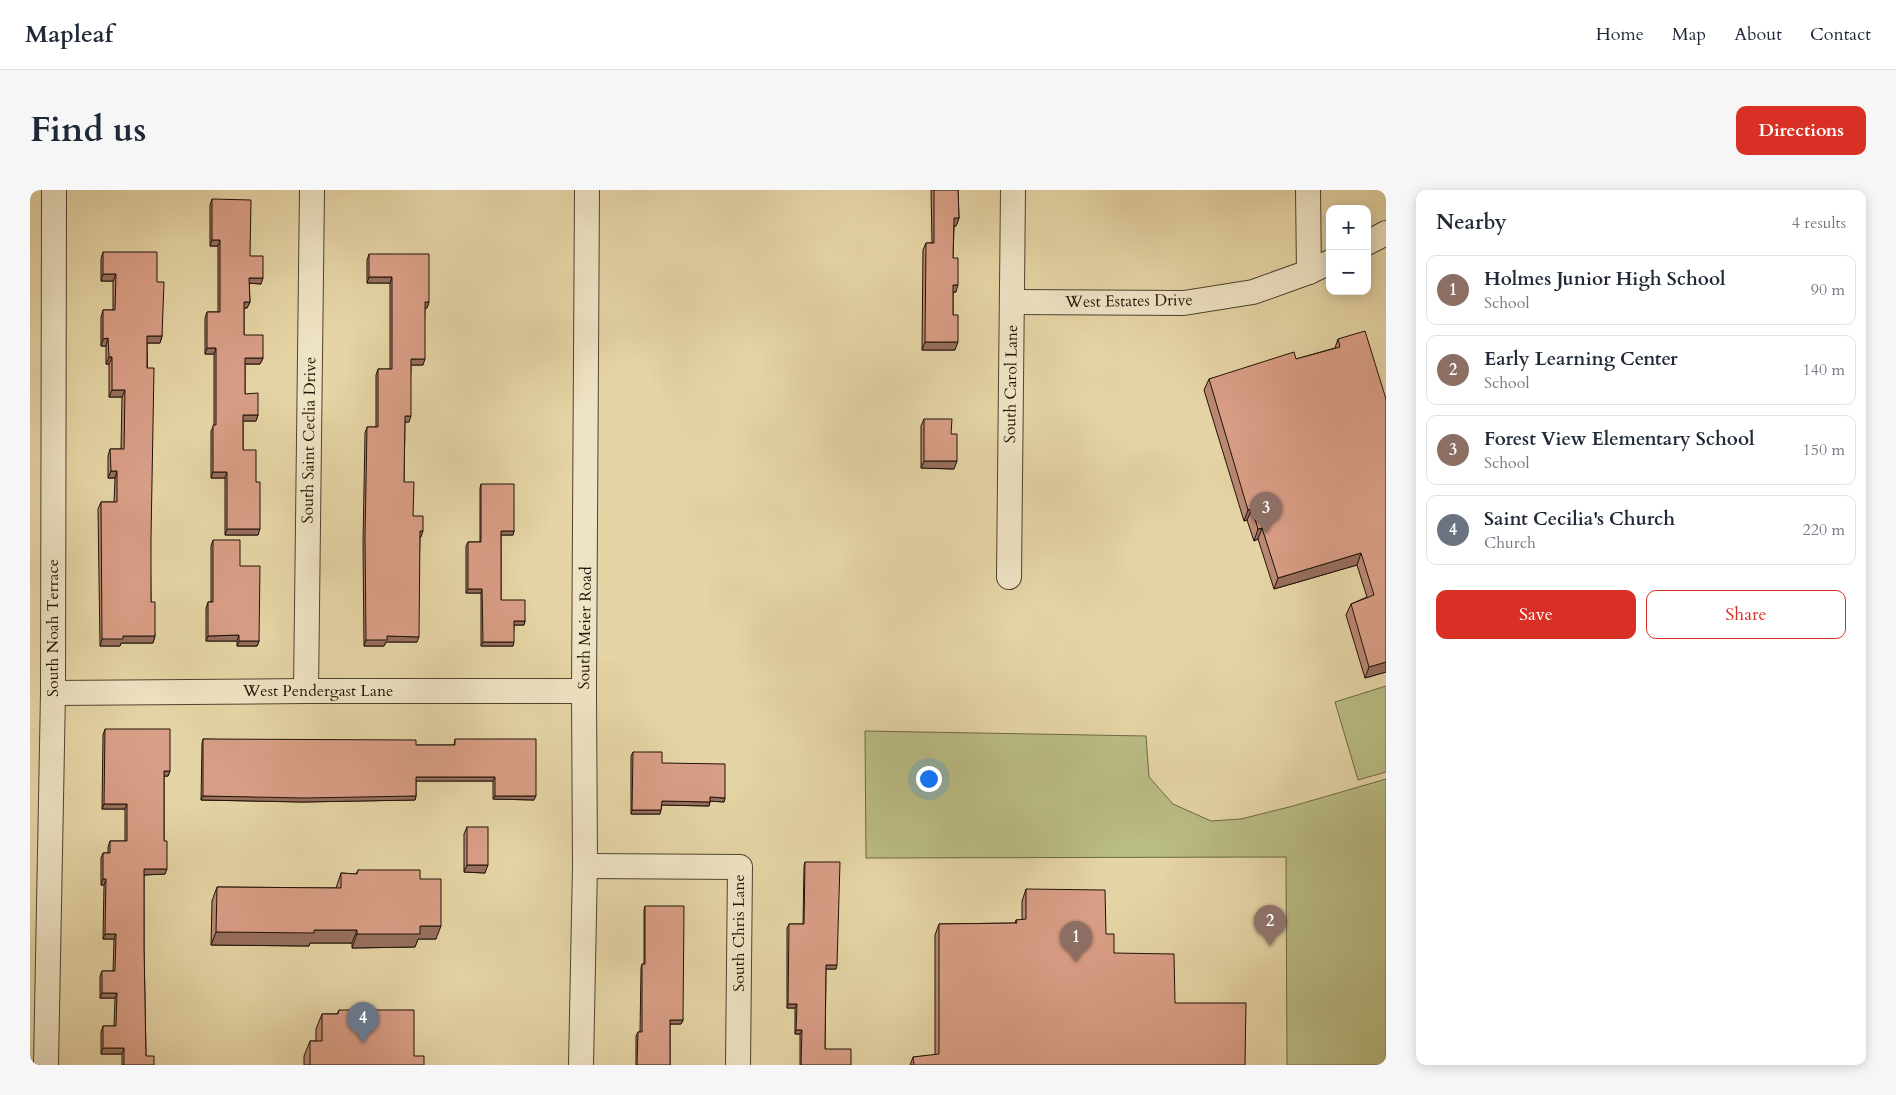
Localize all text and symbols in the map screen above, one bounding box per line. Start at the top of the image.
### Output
text: Mapleaf [25,18,113,51]
text: Home [1596,22,1644,47]
text: Map [1672,22,1706,47]
text: About [1734,22,1782,47]
text: Contact [1810,22,1871,47]
text: Find us [30,106,146,154]
button: Directions [1736,106,1866,155]
map controls [1326,205,1371,295]
button: + [1326,205,1371,250]
text: Nearby [1436,208,1507,237]
text: 4 results [1792,212,1846,234]
button: − [1326,250,1371,295]
text: Holmes Junior High School [1484,266,1726,292]
text: 1 [1449,279,1457,301]
text: 90 m [1811,279,1845,301]
street label: West Estates Drive [1064,289,1193,313]
text: School [1484,292,1529,314]
street label: South Carol Lane [999,325,1023,443]
text: Early Learning Center [1484,346,1678,372]
street label: South Saint Ceclia Drive [297,356,321,524]
text: 2 [1449,359,1457,381]
text: 140 m [1803,359,1845,381]
text: School [1484,372,1529,394]
text: Forest View Elementary School [1484,426,1755,452]
text: 3 [1449,439,1457,461]
text: 150 m [1803,439,1845,461]
text: School [1484,452,1529,474]
pin: 3 [1250,492,1282,533]
text: Saint Cecilia's Church [1484,506,1675,532]
text: 4 [1449,519,1457,541]
text: 220 m [1803,519,1845,541]
text: Church [1484,532,1536,554]
street label: South Noah Terrace [42,559,64,697]
street label: South Meier Road [573,566,597,690]
button: Save [1436,590,1636,639]
button: Share [1646,590,1846,639]
street label: West Pendergast Lane [242,680,393,702]
your location [916,766,942,792]
street label: South Chris Lane [728,874,750,992]
pin: 2 [1254,905,1286,946]
pin: 1 [1060,921,1092,962]
pin: 4 [347,1002,379,1043]

